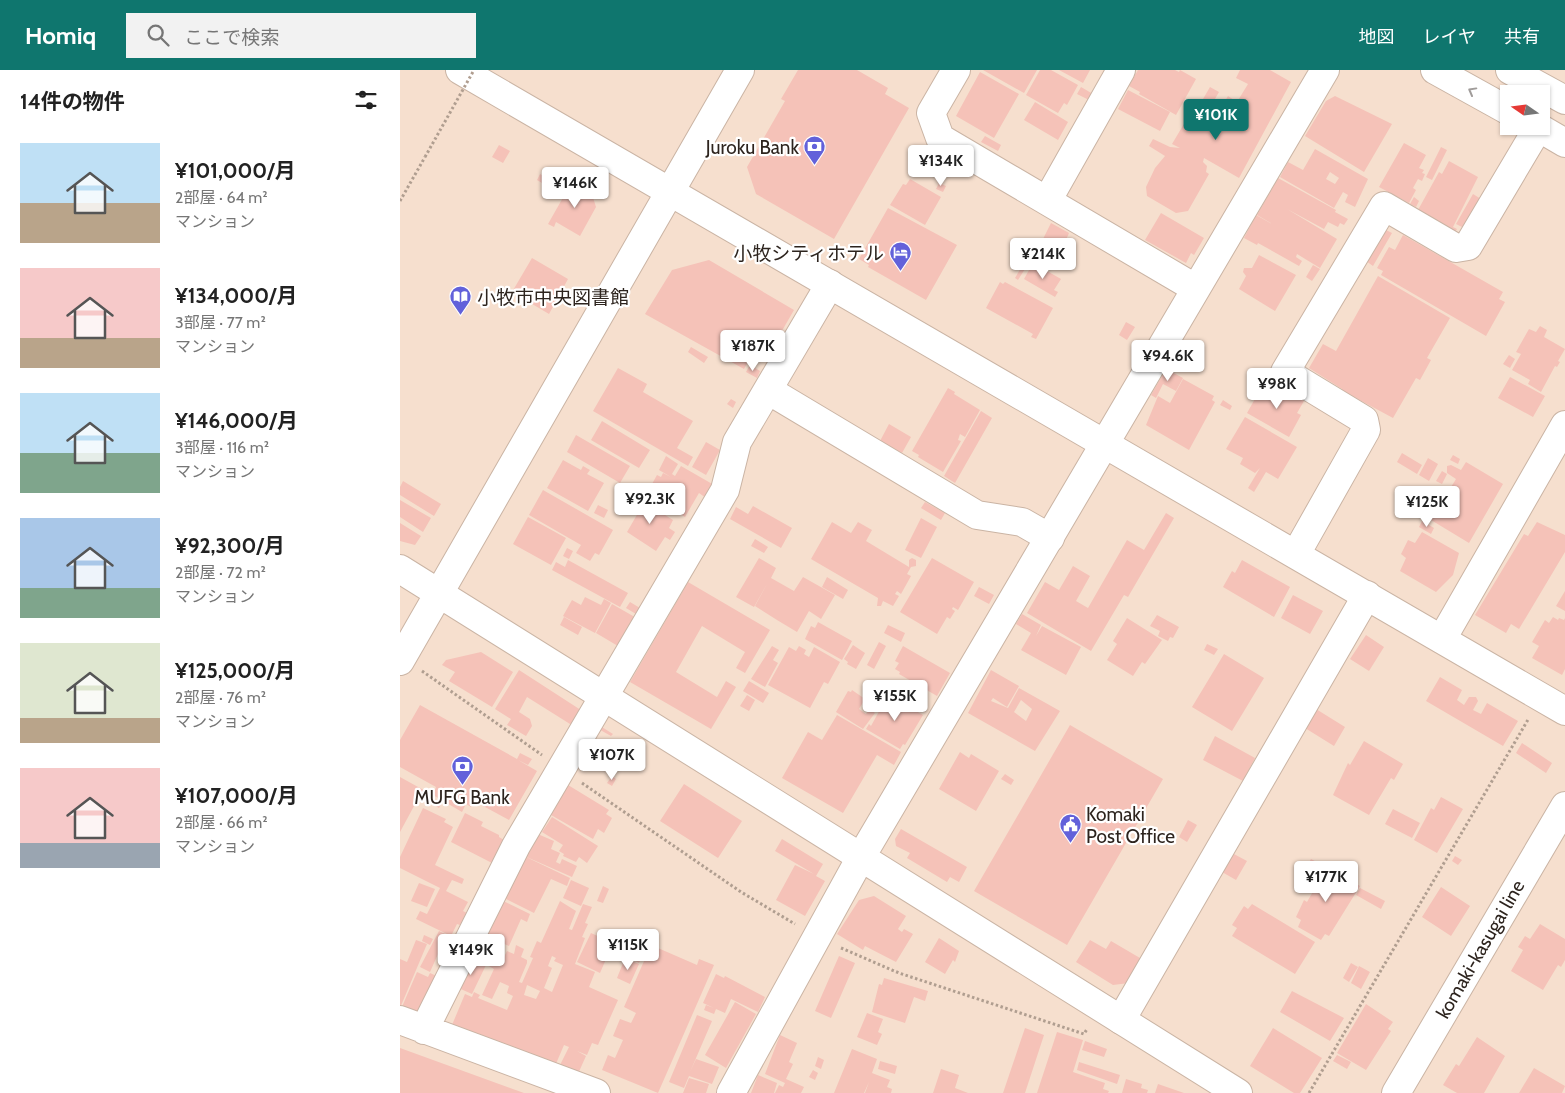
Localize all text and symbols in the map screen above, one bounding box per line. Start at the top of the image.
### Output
search box [126,13,476,58]
text: Homiq [25,21,96,50]
icon: search [144,21,172,49]
text: ここで検索 [184,26,279,49]
text: 地図 [1359,26,1395,48]
text: レイヤ [1423,26,1476,48]
text: 共有 [1504,26,1540,48]
north arrow [1500,85,1550,135]
map controls [1500,85,1550,135]
icon: filters [352,86,380,114]
one-way arrow [1468,87,1477,97]
text: 14件の物件 [20,89,125,114]
pin: ¥101K [1181,98,1251,141]
text: ¥101K [1195,105,1237,124]
bank icon: Juroku Bank [803,135,827,166]
place label: Juroku Bank [705,136,799,159]
pin: ¥134K [906,144,976,187]
text: ¥134K [919,151,963,170]
text: ¥101,000/月 [175,158,295,183]
icon: home [60,163,120,223]
pin: ¥146K [540,166,610,209]
text: ¥146K [553,173,597,192]
text: 2部屋 · 64 m² [175,188,268,207]
text: マンション [175,212,255,231]
pin: ¥214K [1008,238,1078,280]
hotel icon: 小牧シティホテル [888,241,912,272]
place label: 小牧シティホテル [733,242,884,265]
text: ¥214K [1021,244,1065,263]
text: ¥134,000/月 [175,283,297,308]
library icon: 小牧市中央図書館 [449,285,473,316]
place label: 小牧市中央図書館 [477,286,629,309]
icon: home [60,288,120,348]
text: 3部屋 · 77 m² [175,313,266,332]
pin: ¥187K [718,330,788,372]
text: ¥187K [731,336,775,355]
text: マンション [175,337,255,356]
pin: ¥94.6K [1127,340,1209,382]
text: ¥94.6K [1142,346,1194,365]
pin: ¥98K [1247,368,1307,410]
text: ¥98K [1258,374,1296,393]
text: ¥146,000/月 [175,408,298,433]
icon: home [60,413,120,473]
text: 3部屋 · 116 m² [175,438,269,457]
text: マンション [175,462,255,481]
pin: ¥92.3K [609,482,691,525]
pin: ¥125K [1392,486,1462,528]
text: ¥92.3K [625,489,675,508]
text: ¥125K [1406,492,1448,511]
text: ¥92,300/月 [175,533,285,558]
icon: home [60,538,120,598]
text: 2部屋 · 72 m² [175,563,266,582]
text: マンション [175,587,255,606]
text: ¥125,000/月 [175,658,295,683]
icon: home [60,663,120,723]
pin: ¥155K [860,680,930,722]
text: ¥155K [874,686,916,705]
text: 2部屋 · 76 m² [175,688,266,707]
text: マンション [175,712,255,731]
pin: ¥107K [577,738,647,781]
text: ¥107K [589,745,635,764]
bank icon: MUFG Bank [450,754,474,785]
text: ¥107,000/月 [175,783,298,808]
place label: MUFG Bank [414,786,510,809]
icon: home [60,788,120,848]
place label: Komaki Post Office [1086,803,1175,848]
text: 2部屋 · 66 m² [175,813,268,832]
public building icon: Komaki Post Office [1058,813,1082,844]
text: マンション [175,837,255,856]
pin: ¥177K [1291,860,1361,903]
text: ¥177K [1305,867,1347,886]
street label: komaki-kasugai line [1431,876,1530,1023]
pin: ¥115K [593,928,663,971]
pin: ¥149K [436,934,506,976]
text: ¥115K [608,935,648,954]
text: ¥149K [449,940,493,959]

